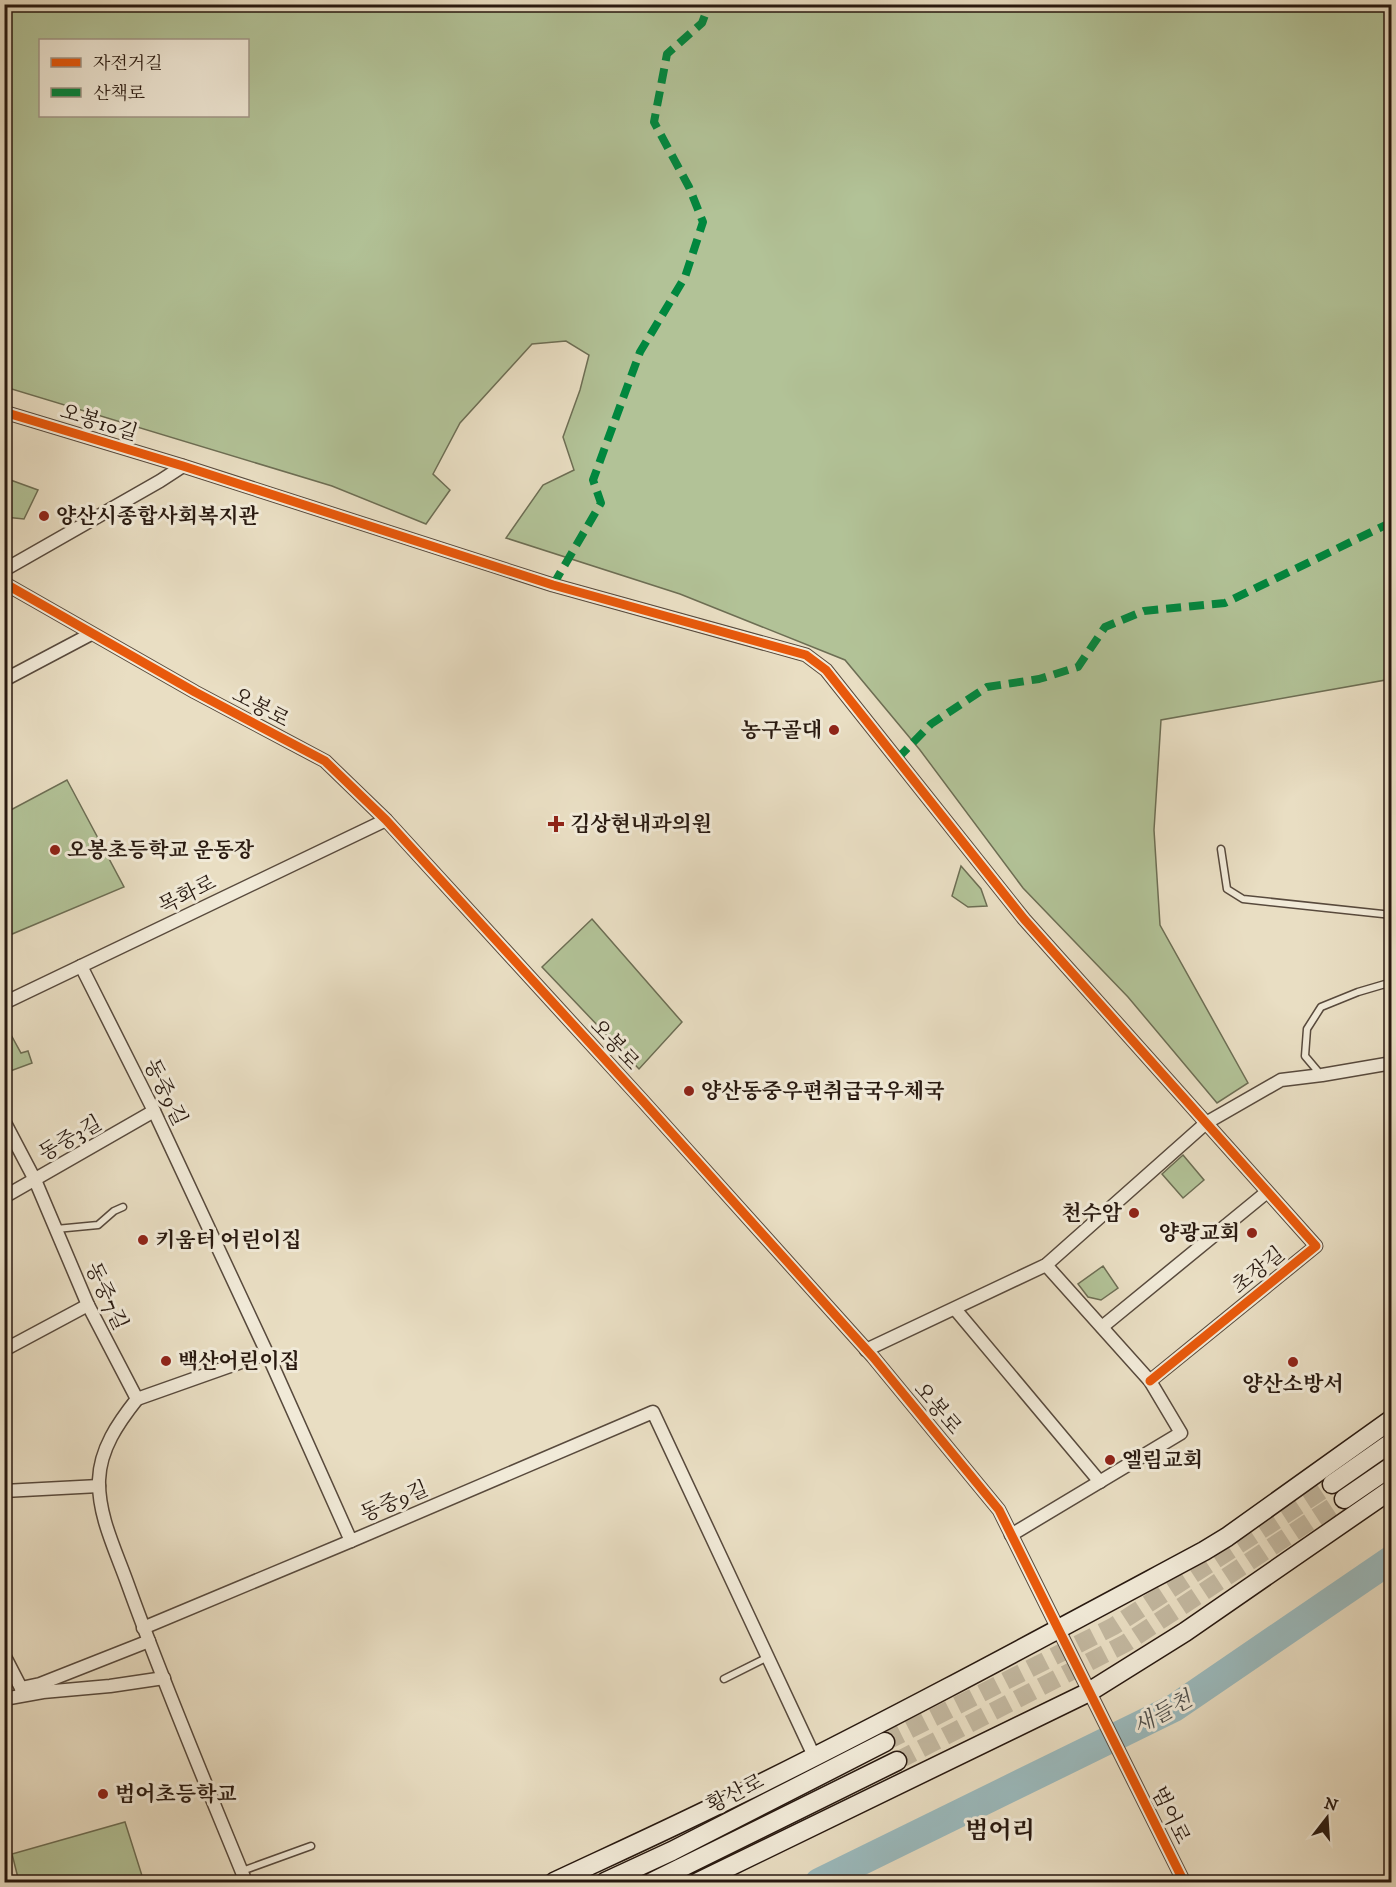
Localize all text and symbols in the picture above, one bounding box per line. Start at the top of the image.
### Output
legend [39,39,249,117]
text: 자전거길 [93,53,163,75]
text: 산책로 [93,83,145,105]
street label: 오봉10길 [57,399,141,447]
place label: 양산시종합사회복지관 [56,504,260,530]
marker: 양산시종합사회복지관 [37,509,51,523]
street label: 오봉로 [228,682,294,734]
place label: 농구골대 [741,718,822,744]
marker: 농구골대 [827,723,841,737]
place label: 김상현내과의원 [570,812,712,838]
marker: 김상현내과의원 [547,815,565,833]
place label: 오봉초등학교 운동장 [67,838,255,864]
marker: 오봉초등학교 운동장 [48,843,62,857]
street label: 목화로 [154,870,220,920]
street label: 오봉로 [584,1014,645,1076]
street label: 동중9길 [138,1055,192,1130]
place label: 양산동중우편취급국우체국 [701,1079,944,1105]
marker: 양산동중우편취급국우체국 [682,1084,696,1098]
street label: 동중3길 [34,1110,107,1167]
place label: 천수암 [1061,1201,1123,1227]
marker: 천수암 [1127,1206,1141,1220]
place label: 양광교회 [1159,1221,1240,1247]
marker: 양광교회 [1245,1226,1259,1240]
place label: 키움터 어린이집 [155,1228,302,1254]
marker: 키움터 어린이집 [136,1233,150,1247]
street label: 초장길 [1227,1242,1290,1300]
street label: 동중7길 [79,1258,133,1335]
place label: 백산어린이집 [178,1349,300,1375]
marker: 백산어린이집 [159,1354,173,1368]
marker: 양산소방서 [1286,1355,1300,1369]
place label: 양산소방서 [1242,1372,1344,1398]
street label: 오봉로 [908,1377,967,1440]
place label: 엘림교회 [1122,1448,1203,1474]
marker: 엘림교회 [1103,1453,1117,1467]
street label: 동중9길 [356,1476,432,1528]
water label: 새들천 [1128,1685,1199,1741]
street label: 황산로 [702,1768,768,1819]
place label: 범어초등학교 [115,1782,237,1808]
street label: 범어로 [1145,1782,1195,1848]
marker: 범어초등학교 [96,1787,110,1801]
north arrow [1297,1788,1357,1848]
text: N [1322,1793,1340,1816]
district label: 범어리 [965,1816,1035,1846]

